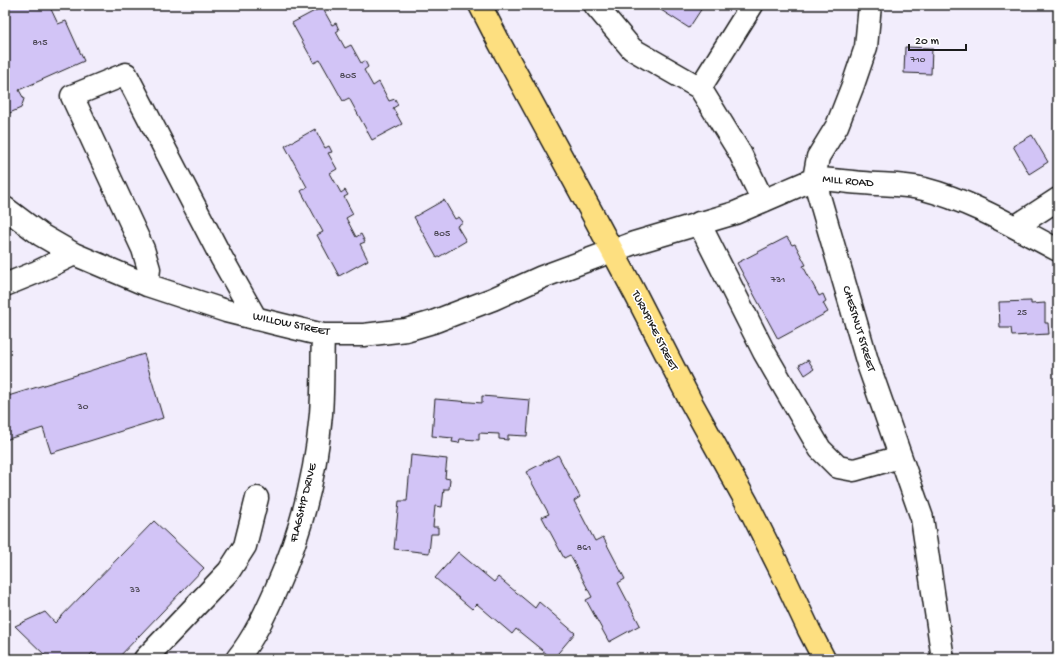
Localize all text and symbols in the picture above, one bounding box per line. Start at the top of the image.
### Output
scale bar [909,26,966,52]
text: 20 m [915,35,940,49]
house number: 815 [33,37,47,49]
house number: 710 [910,54,926,66]
house number: 805 [340,70,356,82]
street label: MILL ROAD [822,173,874,191]
house number: 805 [434,228,450,240]
house number: 731 [770,274,785,286]
street label: CHESTNUT STREET [838,284,878,375]
street label: TURNPIKE STREET [627,288,681,375]
house number: 25 [1017,307,1027,319]
street label: WILLOW STREET [251,310,332,340]
house number: 30 [77,401,89,413]
street label: FLAGSHIP DRIVE [287,461,321,545]
house number: 861 [577,542,591,554]
house number: 33 [129,584,140,596]

